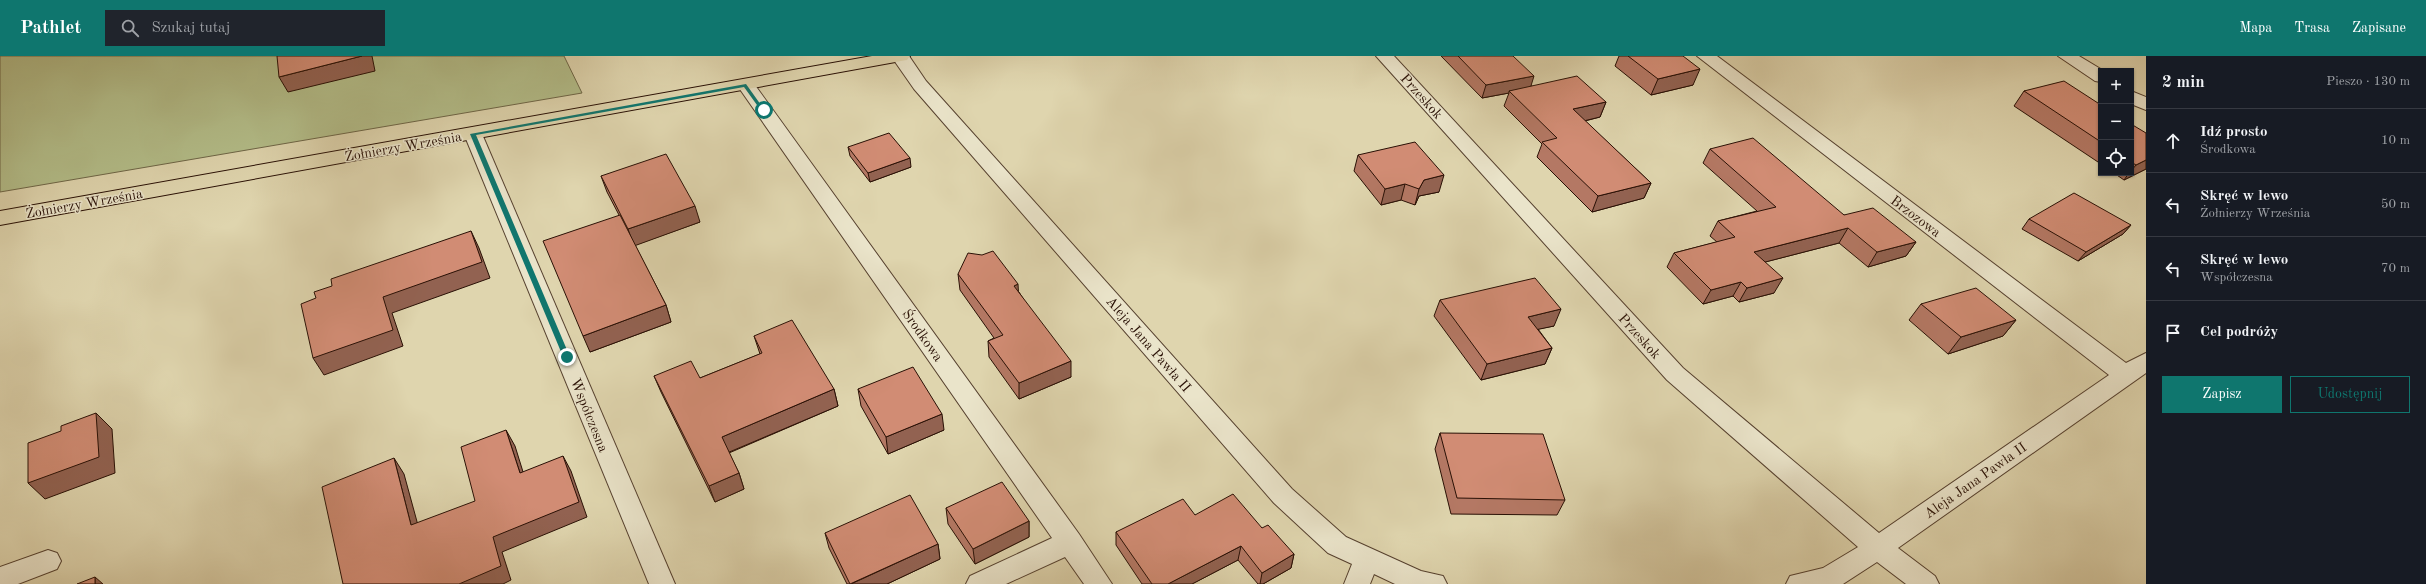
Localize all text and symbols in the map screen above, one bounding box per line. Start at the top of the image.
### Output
search box [105,10,385,46]
icon: search [119,17,141,39]
text: Pathlet [20,19,81,38]
text: Szukaj tutaj [151,21,230,36]
text: Mapa [2239,21,2272,35]
text: Trasa [2294,21,2330,35]
text: Zapisane [2352,21,2406,35]
map controls [2098,68,2134,176]
button: + [2098,68,2134,104]
street label: Przeskok [1398,71,1445,122]
text: 2 min [2162,74,2205,91]
text: Pieszo · 130 m [2326,75,2410,88]
route start [755,101,773,119]
button: − [2098,104,2134,140]
text: Idź prosto [2200,125,2267,140]
street label: Żołnierzy Września [343,127,463,164]
icon: ahead [2162,130,2184,152]
text: 10 m [2381,134,2410,147]
button: locate [2098,140,2134,176]
text: Środkowa [2200,143,2256,156]
street label: Żołnierzy Września [24,184,144,221]
text: Skręć w lewo [2200,189,2288,204]
street label: Brzozowa [1888,194,1943,240]
icon: left [2162,194,2184,216]
text: 50 m [2381,198,2410,211]
text: Żołnierzy Września [2200,207,2310,220]
text: Skręć w lewo [2200,253,2288,268]
icon: left [2162,258,2184,280]
text: 70 m [2381,262,2410,275]
text: Współczesna [2200,271,2273,284]
street label: Aleja Jana Pawła II [1103,294,1193,395]
street label: Środkowa [899,305,948,364]
street label: Przeskok [1616,311,1663,362]
icon: arrive [2162,322,2184,344]
text: Cel podróży [2200,325,2278,340]
route end [558,348,576,366]
street label: Współczesna [568,376,610,454]
button: Zapisz [2162,376,2282,413]
button: Udostępnij [2290,376,2410,413]
street label: Aleja Jana Pawła II [1922,440,2029,521]

